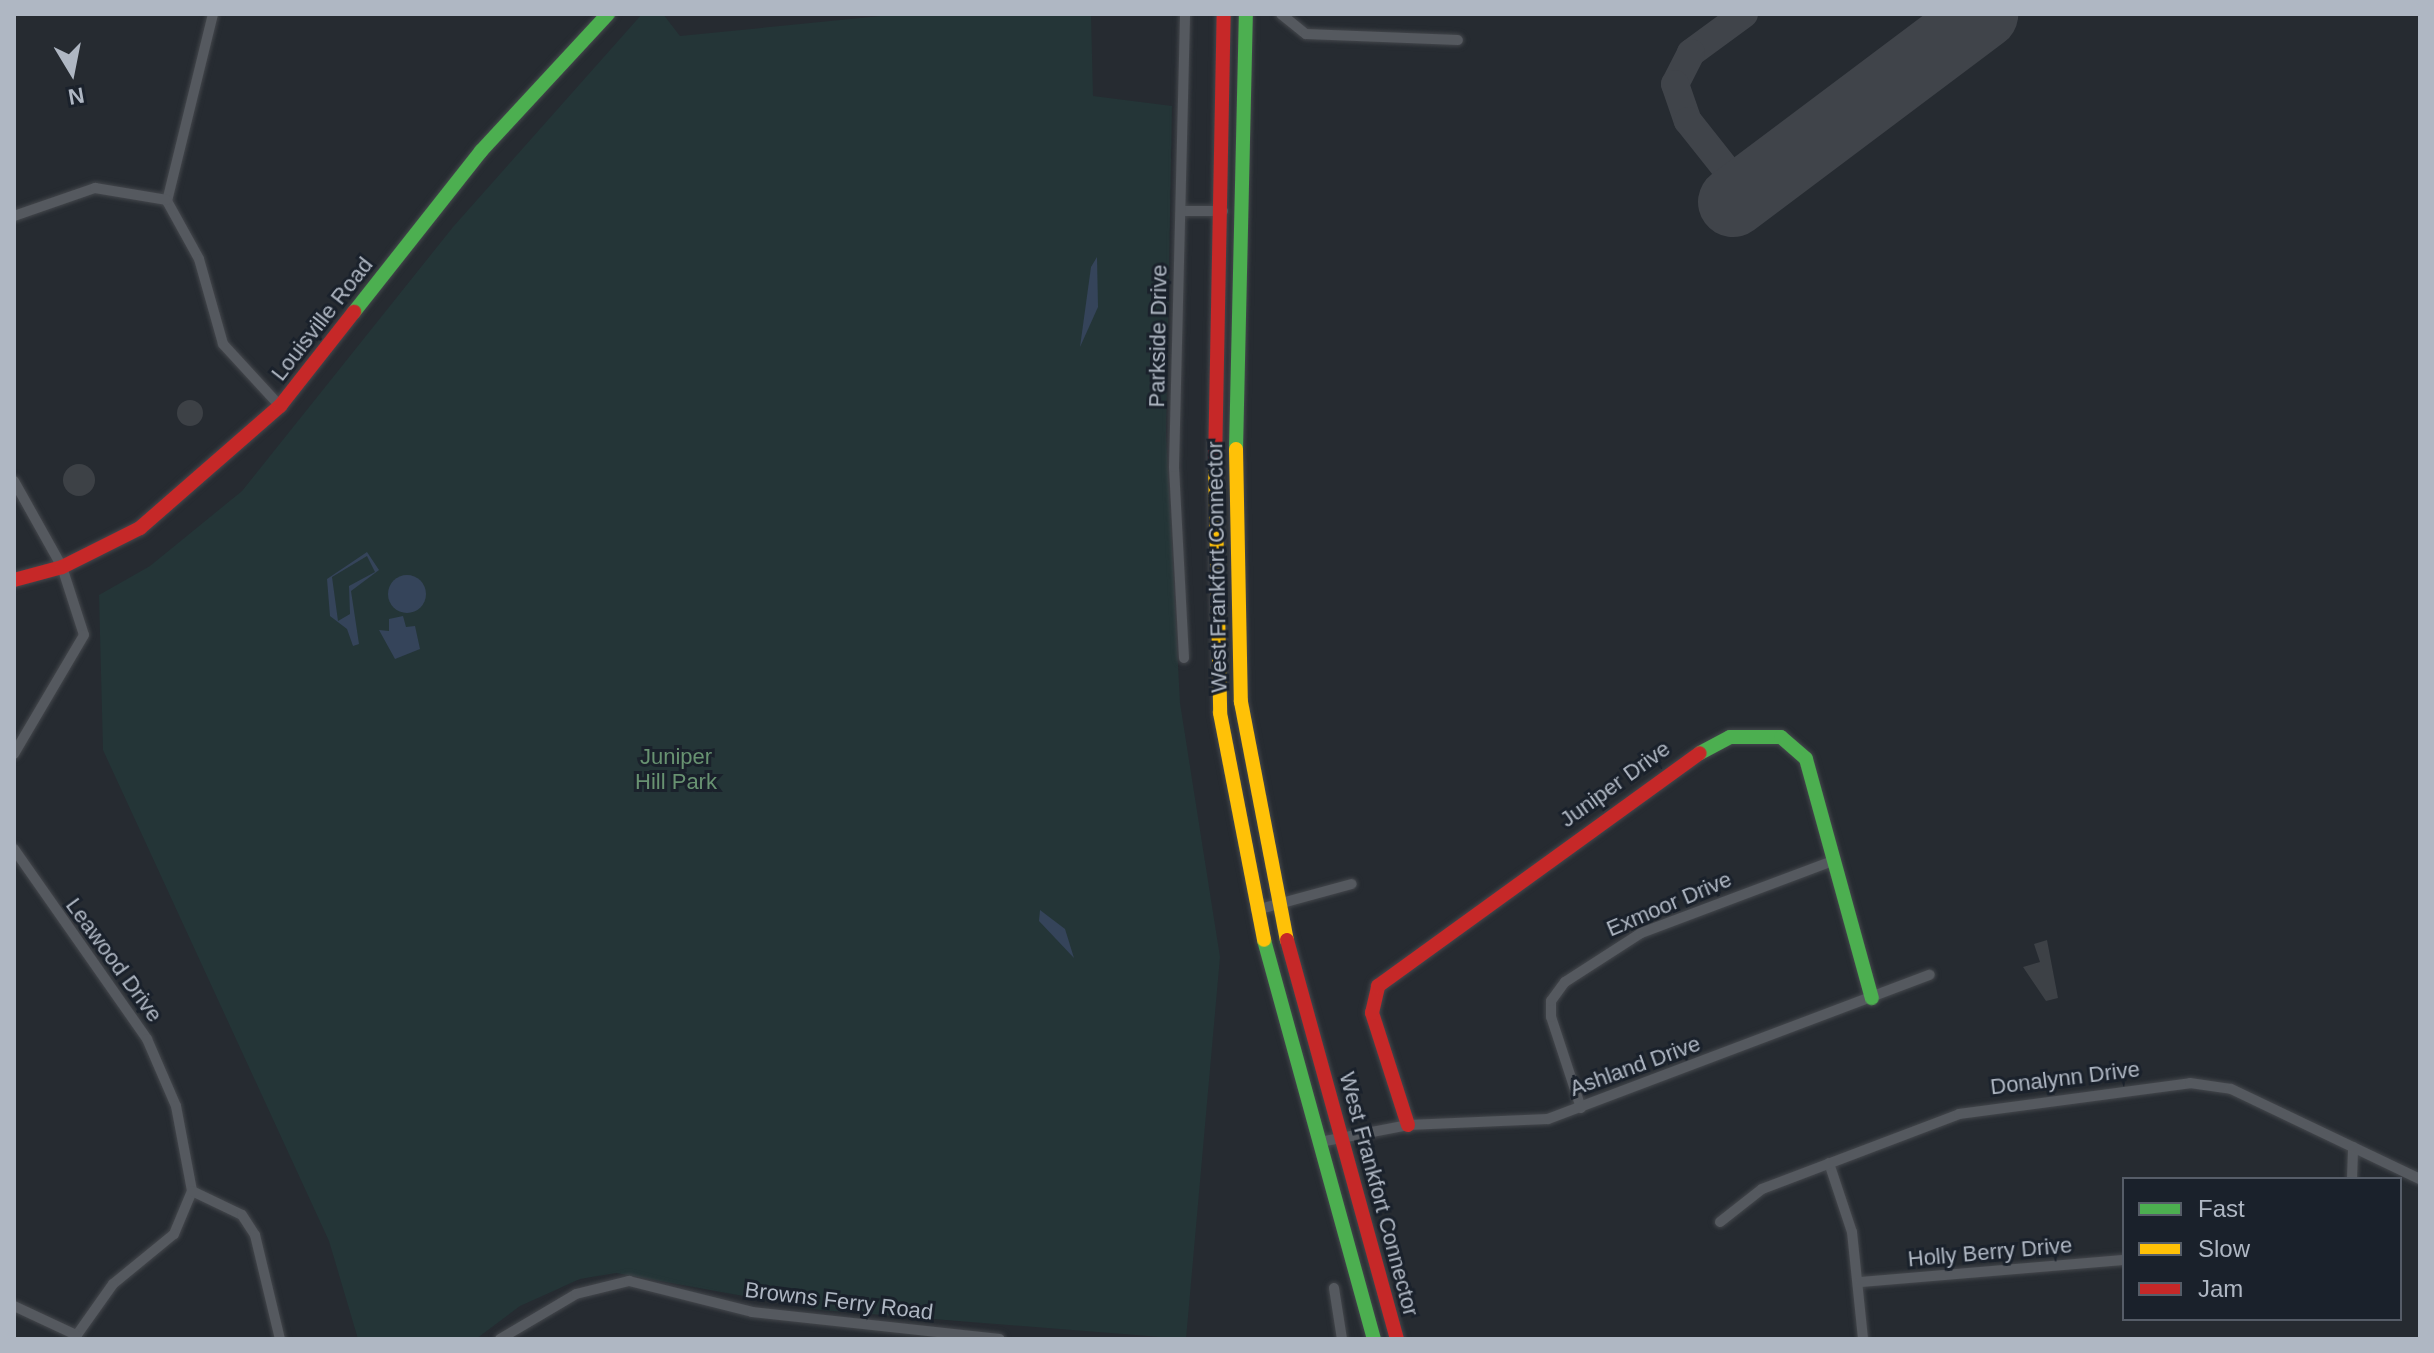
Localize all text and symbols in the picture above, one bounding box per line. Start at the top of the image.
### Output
north arrow [32,32,112,112]
text: N [66,82,86,110]
street label: Louisville Road [266,252,378,386]
street label: Parkside Drive [1144,264,1172,408]
street label: West Frankfort Connector [1202,441,1232,693]
street label: Juniper Drive [1555,735,1675,833]
park label: Juniper Hill Park [635,743,717,794]
street label: Exmoor Drive [1603,866,1735,942]
street label: Leawood Drive [60,893,168,1027]
street label: Ashland Drive [1566,1030,1704,1102]
street label: Donalynn Drive [1989,1056,2141,1100]
street label: West Frankfort Connector [1334,1069,1424,1319]
legend [2122,1177,2402,1321]
text: Fast [2198,1195,2245,1222]
street label: Holly Berry Drive [1907,1232,2073,1272]
text: Slow [2198,1235,2250,1262]
text: Jam [2198,1275,2243,1302]
street label: Browns Ferry Road [743,1276,935,1326]

